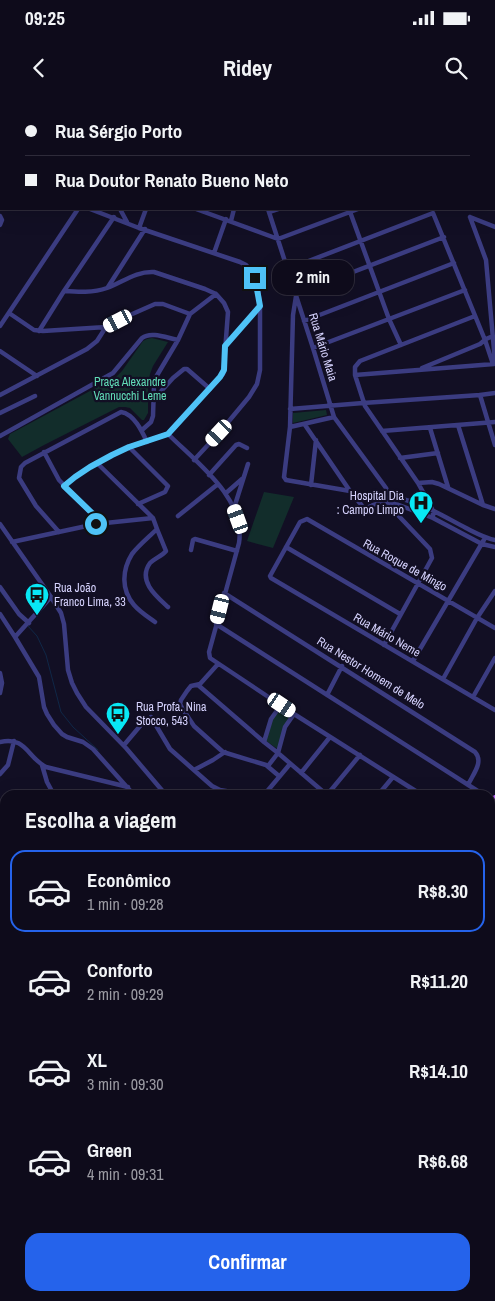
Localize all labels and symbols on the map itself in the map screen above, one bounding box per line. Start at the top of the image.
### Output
callout: 2 min [272,260,355,296]
route end [244,267,266,289]
car [101,308,134,334]
street label: Rua Mário Maia [305,311,341,384]
park label: Praça Alexandre Vannucchi Leme [93,374,167,404]
car [203,417,234,449]
place label: Hospital Dia : Campo Limpo [337,488,405,518]
hospital icon: Hospital Dia : Campo Limpo [408,490,434,524]
car [225,502,250,536]
route start [85,513,107,535]
street label: Rua Roque de Mingo [360,535,450,595]
place label: Rua João Franco Lima, 33 [54,580,126,610]
bus stop icon: Rua João Franco Lima, 33 [24,582,50,616]
car [209,593,230,625]
street label: Rua Mário Neme [351,609,423,661]
street label: Rua Nestor Homem de Melo [314,633,428,713]
car [265,690,298,720]
place label: Rua Profa. Nina Stocco, 543 [136,699,207,729]
bus stop icon: Rua Profa. Nina Stocco, 543 [105,701,131,735]

